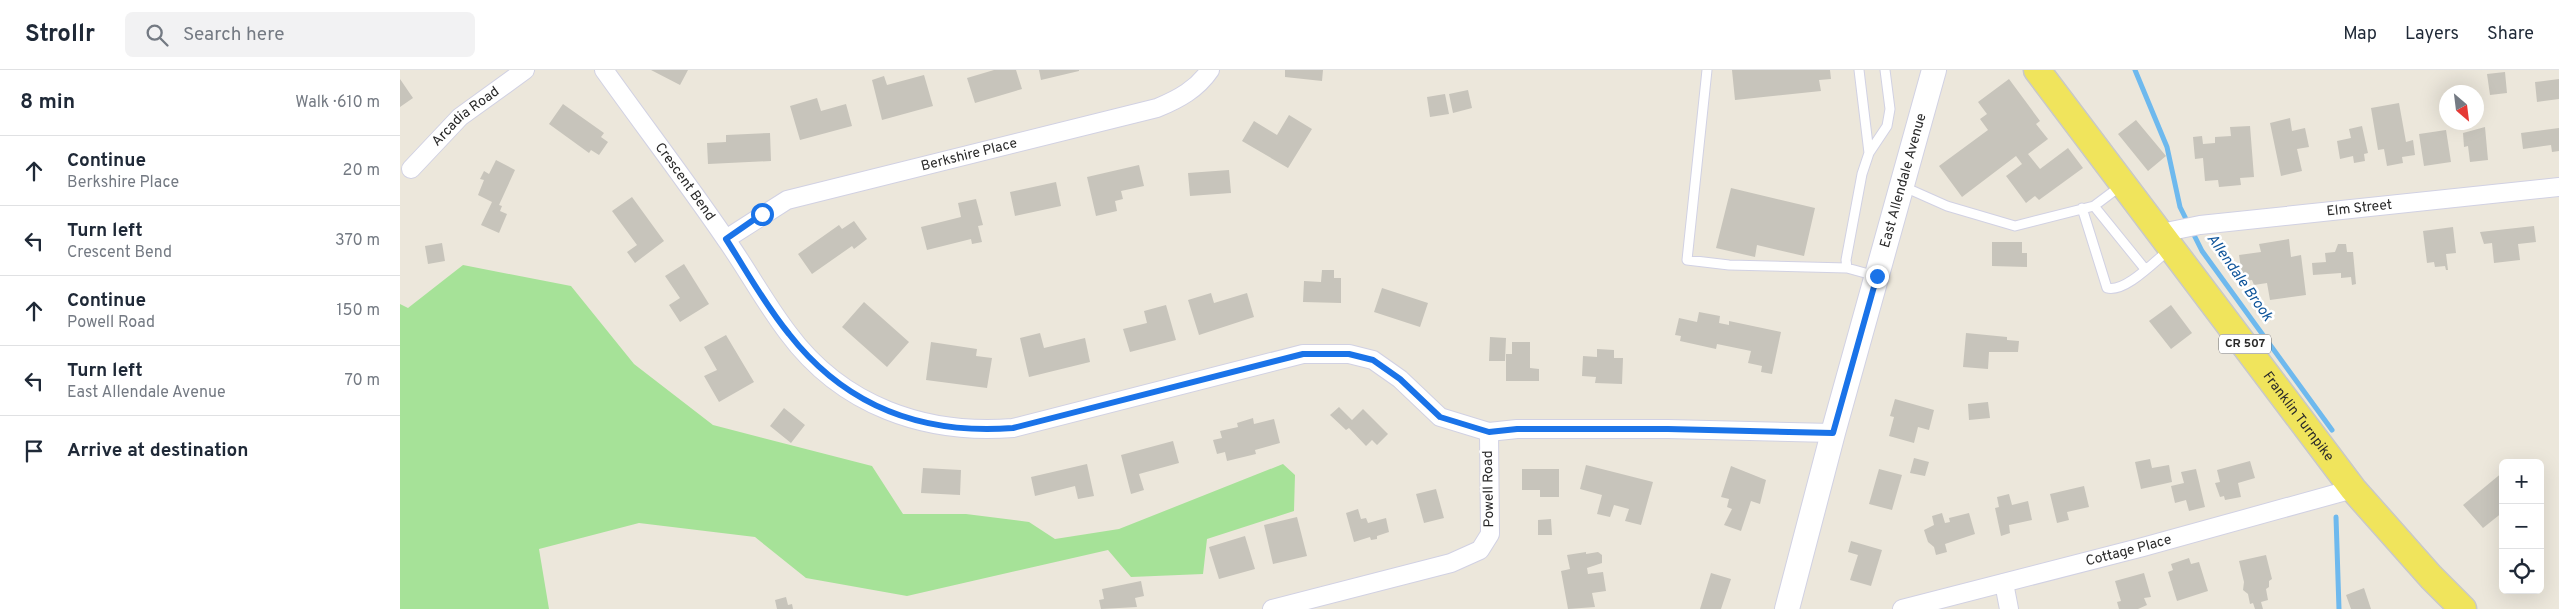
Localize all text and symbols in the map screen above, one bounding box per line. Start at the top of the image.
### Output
search box [125,12,475,57]
text: Strollr [25,20,95,50]
icon: search [143,21,171,49]
text: Search here [183,23,284,47]
text: Map [2343,23,2377,46]
text: Layers [2405,23,2459,46]
text: Share [2487,23,2534,46]
street label: Arcadia Road [428,83,503,150]
north arrow [2439,85,2484,130]
text: 8 min [20,89,75,116]
text: Walk · 610 m [295,93,380,113]
street label: East Allendale Avenue [1876,111,1930,250]
street label: Berkshire Place [919,135,1019,175]
street label: Crescent Bend [651,139,719,224]
text: Continue [67,149,146,173]
icon: ahead [20,157,48,185]
text: 20 m [343,161,380,181]
text: Berkshire Place [67,173,179,193]
street label: Elm Street [2326,196,2393,220]
route start [751,203,774,226]
text: Turn left [67,219,143,243]
icon: left [20,227,48,255]
text: 370 m [335,231,380,251]
water label: Allendale Brook [2202,231,2276,326]
text: Crescent Bend [67,243,172,263]
route end [1866,265,1889,288]
text: Continue [67,289,146,313]
icon: ahead [20,297,48,325]
text: 150 m [337,301,380,321]
text: Powell Road [67,313,155,333]
road number: CR 507 [2219,334,2271,354]
text: Turn left [67,359,143,383]
icon: left [20,367,48,395]
street label: Franklin Turnpike [2259,368,2338,465]
text: 70 m [345,371,380,391]
text: East Allendale Avenue [67,383,226,403]
icon: arrive [20,437,48,465]
text: Arrive at destination [67,439,248,463]
street label: Powell Road [1480,450,1498,528]
map controls [2499,459,2544,594]
button: + [2499,459,2544,504]
button: − [2499,504,2544,549]
street label: Cottage Place [2084,531,2173,570]
button: locate [2499,549,2544,594]

